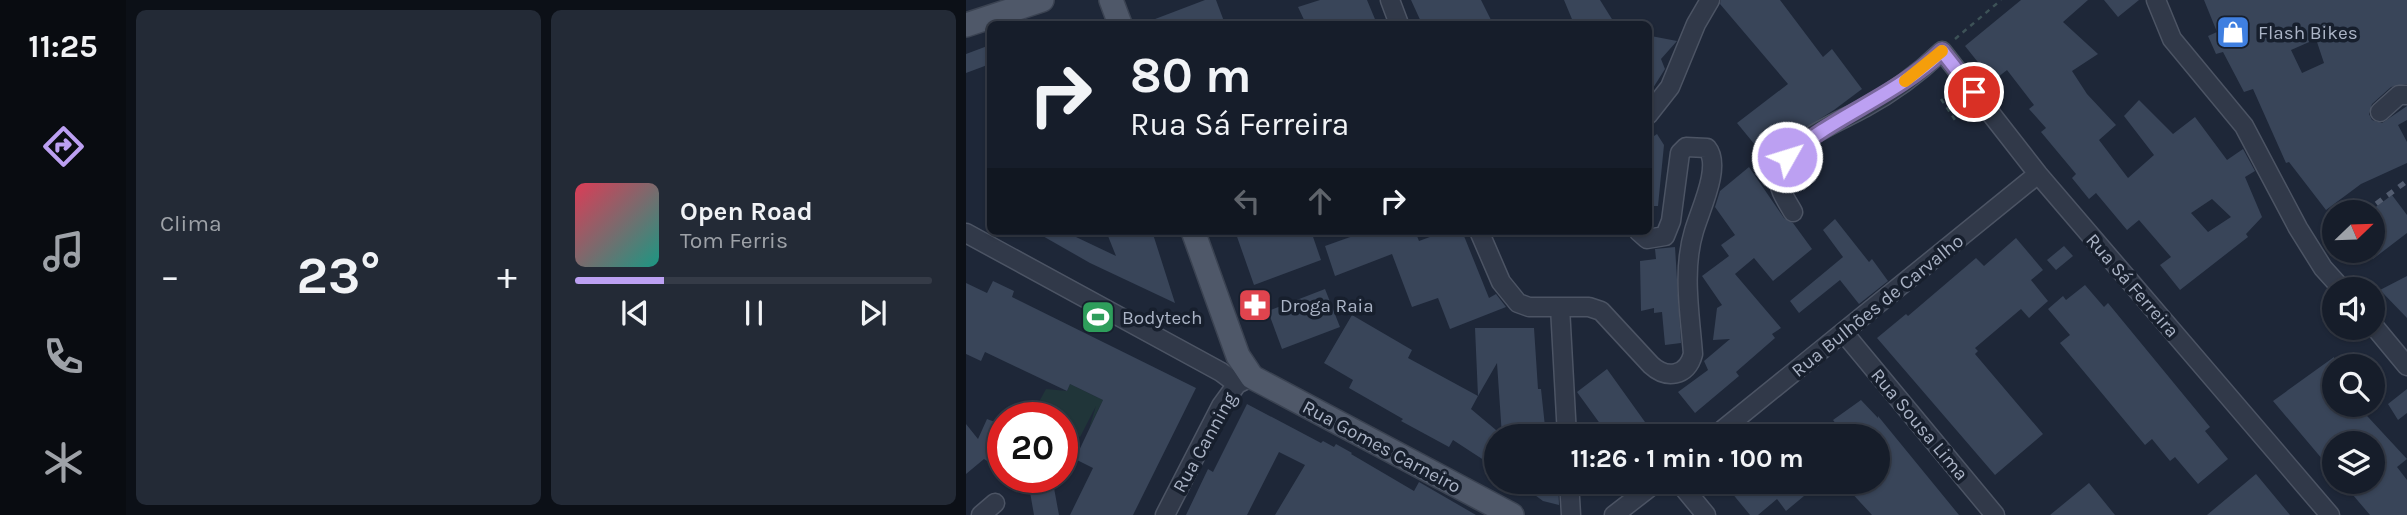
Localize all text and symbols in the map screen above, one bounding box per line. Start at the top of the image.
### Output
shop icon: Flash Bikes [2214,13,2252,51]
place label: Flash Bikes [2258,22,2358,44]
text: 11:25 [28,28,98,65]
text: 80 m [1130,47,1252,104]
icon: right [1015,49,1106,140]
pin [1944,62,2004,122]
icon: arrive [1955,73,1993,111]
text: Rua Sá Ferreira [1130,106,1349,143]
position arrow [1750,120,1824,194]
icon: directions [39,122,88,171]
icon: left [1228,182,1266,220]
icon: ahead [1301,182,1339,220]
icon: right [1374,182,1412,220]
text: Open Road [680,196,813,227]
north arrow [2322,200,2385,262]
map controls [2322,200,2385,494]
text: Clima [160,210,222,237]
icon: music [39,227,88,276]
text: Tom Ferris [680,227,788,254]
street label: Rua Sá Ferreira [2081,229,2183,342]
street label: Rua Bulhões de Carvalho [1787,230,1968,382]
text: 23° [296,245,381,306]
text: − [160,254,180,299]
text: + [497,254,517,299]
button: sound [2322,277,2385,340]
pharmacy icon: Droga Raia [1236,286,1274,324]
icon: previous [616,294,654,332]
icon: pause [735,294,773,332]
icon: next [854,294,892,332]
place label: Droga Raia [1280,295,1374,317]
sports icon: Bodytech [1079,298,1117,336]
place label: Bodytech [1122,307,1202,329]
icon: phone [39,332,88,381]
button: search [2322,354,2385,417]
street label: Rua Sousa Lima [1866,364,1972,485]
street label: Rua Canning [1168,388,1242,496]
street label: Rua Gomes Carneiro [1299,396,1464,498]
speed limit sign: 20 [987,402,1078,493]
button: layers [2322,431,2385,494]
icon: climate [39,438,88,487]
text: 11:26 · 1 min · 100 m [1570,443,1804,474]

